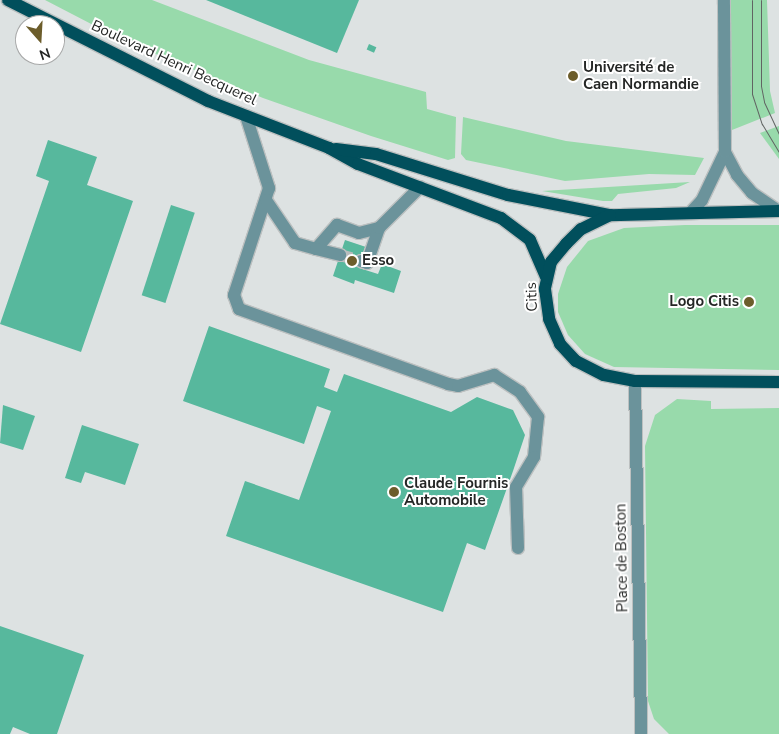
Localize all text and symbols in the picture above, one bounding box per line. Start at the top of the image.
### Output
north arrow [15,15,65,65]
street label: Boulevard Henri Becquerel [88,17,260,109]
text: N [37,43,53,64]
place label: Université de Caen Normandie [583,58,699,93]
marker: Université de Caen Normandie [567,70,579,82]
place label: Esso [362,252,394,270]
marker: Esso [346,255,358,267]
street label: Citis [522,282,542,312]
place label: Logo Citis [669,293,739,311]
marker: Logo Citis [743,296,755,308]
place label: Claude Fournis Automobile [404,474,508,509]
marker: Claude Fournis Automobile [388,486,400,498]
street label: Place de Boston [612,503,632,613]

